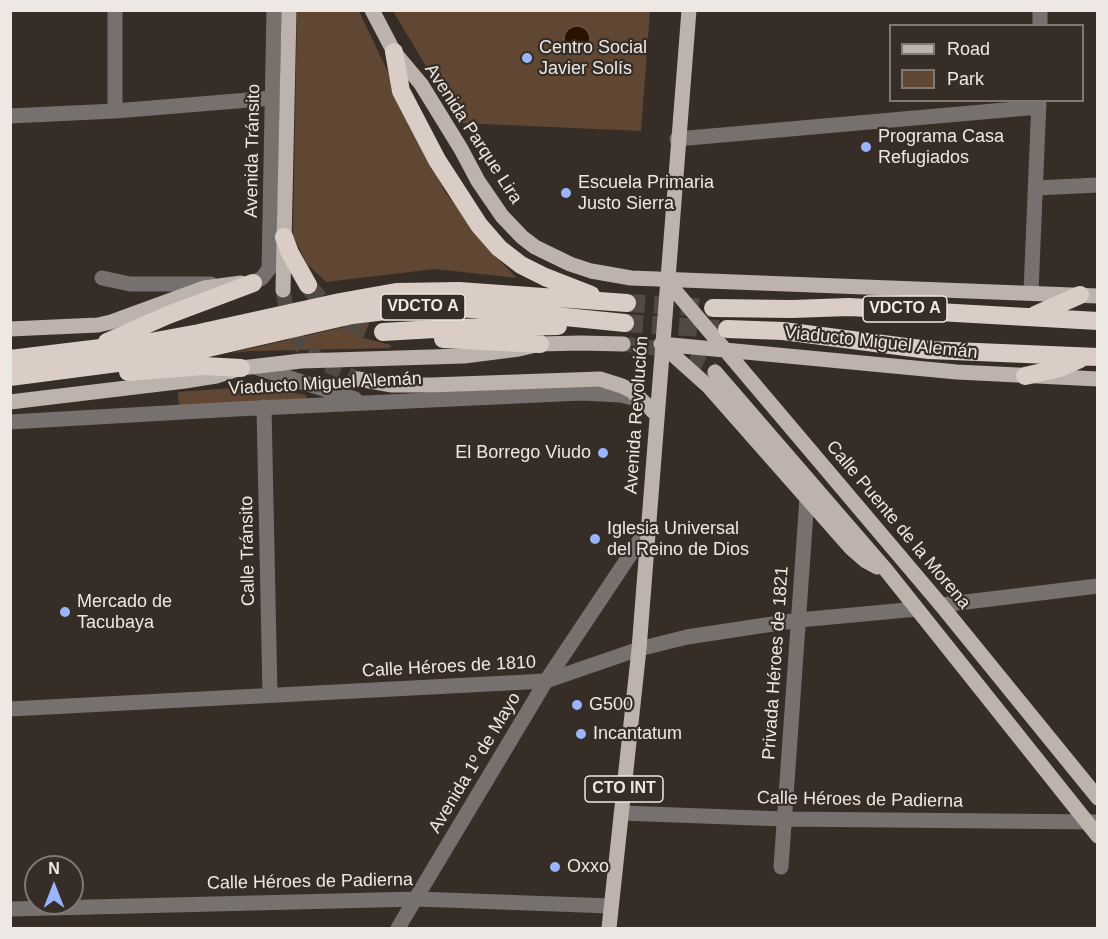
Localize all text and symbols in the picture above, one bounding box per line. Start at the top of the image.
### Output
legend [889,24,1084,102]
place label: Centro Social Javier Solís [539,37,647,80]
text: Road [947,39,990,59]
marker: Centro Social Javier Solís [520,51,534,65]
street label: Avenida Parque Lira [420,60,526,208]
text: Park [947,69,984,89]
street label: Avenida Tránsito [241,84,265,218]
place label: Programa Casa Refugiados [878,126,1004,168]
marker: Programa Casa Refugiados [859,140,873,154]
place label: Escuela Primaria Justo Sierra [578,172,714,214]
marker: Escuela Primaria Justo Sierra [559,186,573,200]
road number: VDCTO A [381,294,465,320]
road number: VDCTO A [863,296,947,322]
street label: Viaducto Miguel Alemán [784,322,978,364]
street label: Avenida Revolución [621,335,653,495]
street label: Viaducto Miguel Alemán [228,368,422,400]
street label: Calle Puente de la Morena [821,436,975,614]
place label: El Borrego Viudo [455,442,591,464]
marker: El Borrego Viudo [596,446,610,460]
street label: Calle Tránsito [236,496,260,606]
place label: Iglesia Universal del Reino de Dios [607,518,749,560]
marker: Iglesia Universal del Reino de Dios [588,532,602,546]
street label: Privada Héroes de 1821 [758,565,794,761]
place label: Mercado de Tacubaya [77,591,172,634]
marker: Mercado de Tacubaya [58,605,72,619]
street label: Calle Héroes de 1810 [361,652,537,682]
street label: Avenida 1º de Mayo [424,689,526,837]
place label: G500 [589,694,633,716]
marker: G500 [570,698,584,712]
place label: Incantatum [593,723,682,745]
marker: Incantatum [574,727,588,741]
road number: CTO INT [585,776,663,802]
street label: Calle Héroes de Padierna [757,787,963,813]
north arrow [24,855,84,915]
place label: Oxxo [567,856,609,878]
text: N [48,860,60,877]
marker: Oxxo [548,860,562,874]
street label: Calle Héroes de Padierna [207,869,413,895]

